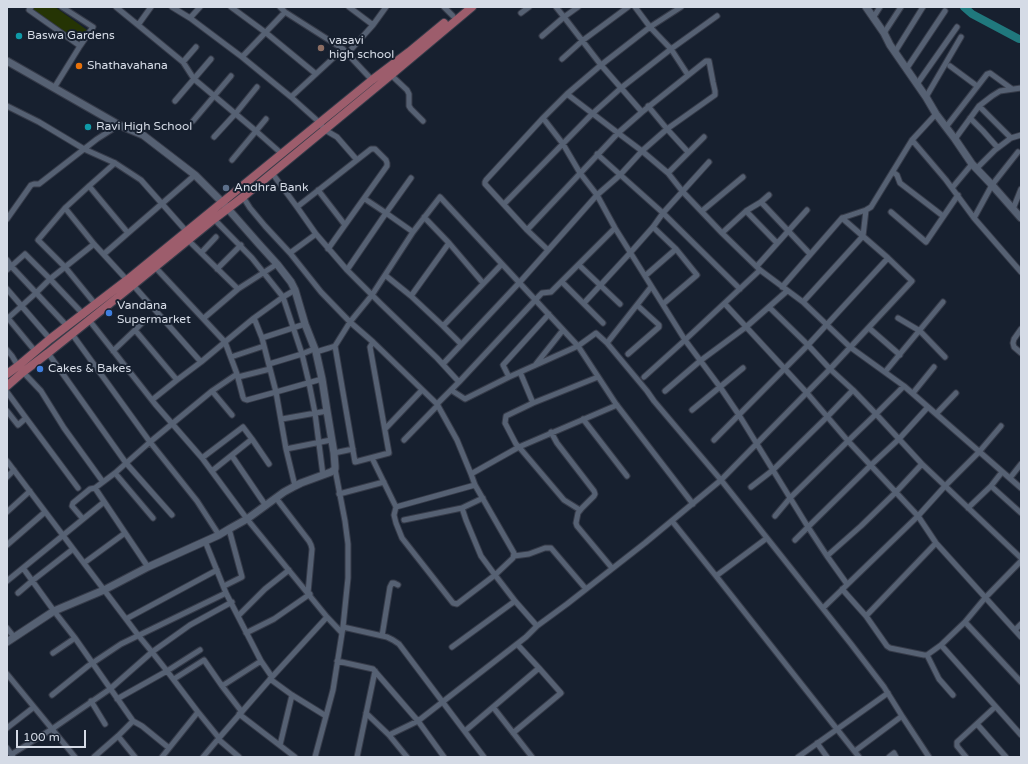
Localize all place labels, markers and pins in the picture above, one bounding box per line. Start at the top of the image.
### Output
place label: Baswa Gardens [27,29,115,43]
marker: Baswa Gardens [14,31,24,41]
place label: vasavi high school [329,34,394,62]
marker: vasavi high school [316,43,326,53]
place label: Shathavahana [87,59,168,73]
marker: Shathavahana [74,61,84,71]
place label: Ravi High School [96,120,192,134]
marker: Ravi High School [83,122,93,132]
place label: Andhra Bank [234,181,308,195]
marker: Andhra Bank [221,183,231,193]
place label: Vandana Supermarket [117,299,191,327]
marker: Vandana Supermarket [104,308,114,318]
place label: Cakes & Bakes [48,362,131,376]
marker: Cakes & Bakes [35,364,45,374]

